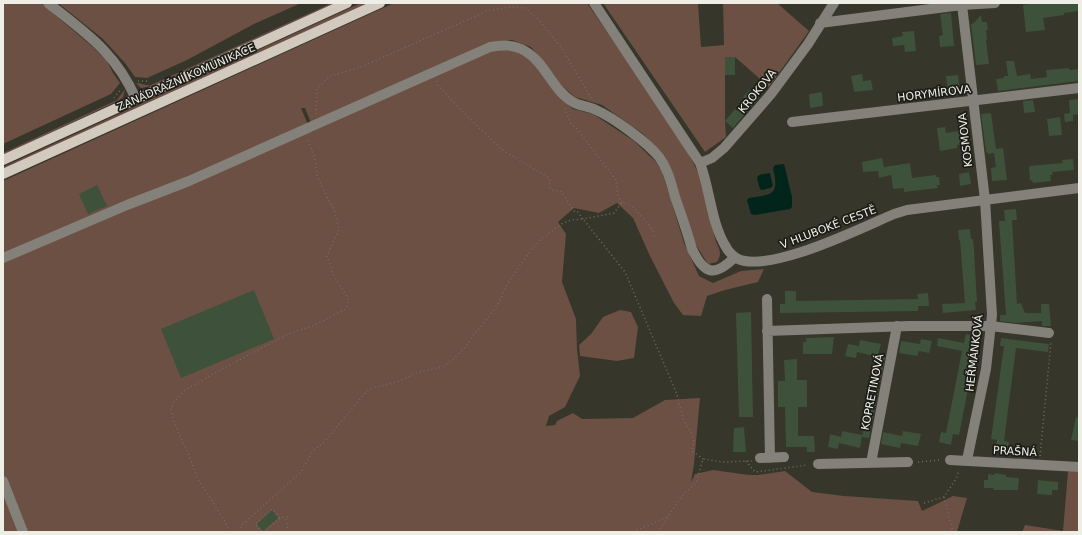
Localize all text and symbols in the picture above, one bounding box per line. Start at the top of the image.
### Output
street label: ZANÁDRAŽNÍ KOMUNIKACE [115,41,257,114]
street label: KROKOVA [736,66,779,116]
street label: HORYMÍROVA [897,82,972,104]
street label: KOSMOVA [956,112,975,168]
street label: V HLUBOKÉ CESTĚ [778,203,878,252]
street label: HEŘMÁNKOVÁ [963,313,986,392]
street label: KOPRETINOVÁ [859,352,886,431]
street label: PRAŠNÁ [993,444,1038,459]

